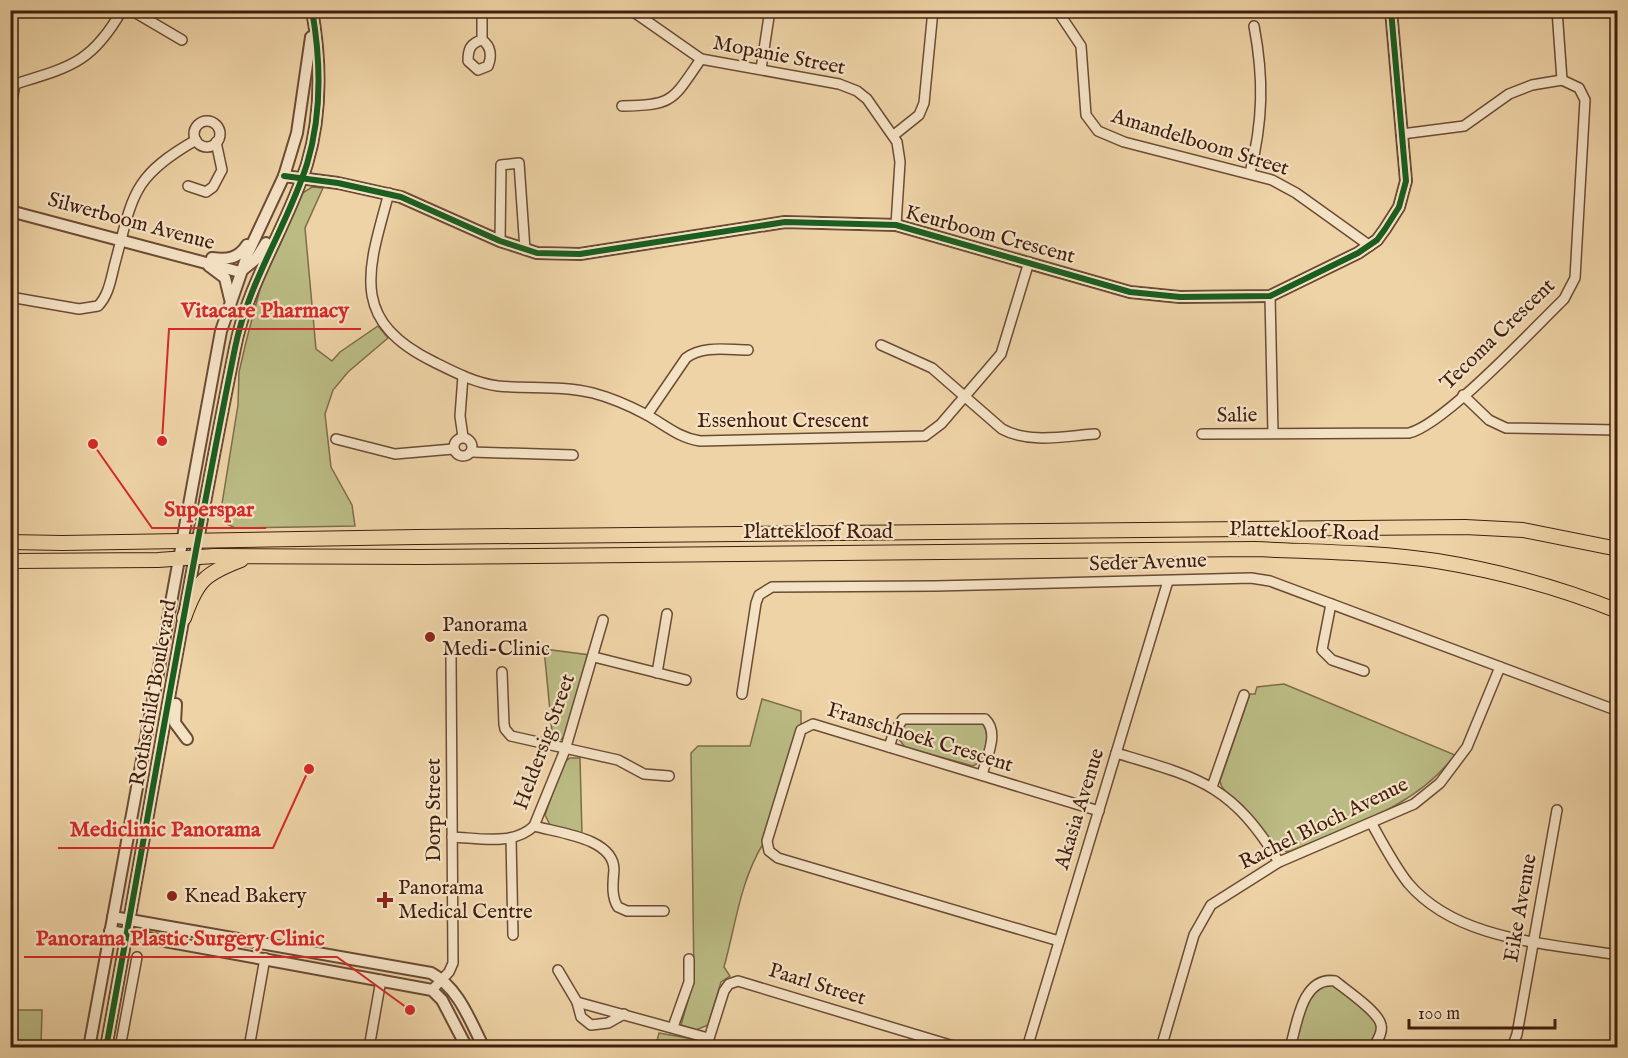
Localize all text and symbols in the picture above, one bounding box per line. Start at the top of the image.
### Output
street label: Mopanie Street [710,30,848,82]
street label: Amandelboom Street [1107,103,1292,183]
street label: Silwerboom Avenue [45,187,218,257]
street label: Keurboom Crescent [902,199,1078,271]
street label: Tecoma Crescent [1435,273,1561,397]
callout: Vitacare Pharmacy [169,289,361,329]
text: Vitacare Pharmacy [180,297,350,325]
street label: Salie [1216,402,1258,430]
street label: Essenhout Crescent [697,408,869,435]
callout: Superspar [152,488,266,528]
text: Superspar [164,496,255,524]
street label: Plattekloof Road [1229,516,1380,548]
street label: Plattekloof Road [743,519,894,546]
street label: Seder Avenue [1089,547,1208,579]
street label: Rothschild Boulevard [124,597,184,788]
place label: Panorama Medi-Clinic [442,612,550,663]
marker: Panorama Medi-Clinic [423,630,437,644]
street label: Heldersig Street [508,670,582,814]
street label: Franschhoek Crescent [824,697,1016,779]
street label: Akasia Avenue [1048,745,1111,874]
street label: Dorp Street [421,758,448,862]
street label: Rachel Bloch Avenue [1235,771,1413,877]
callout: Mediclinic Panorama [58,808,273,848]
text: Mediclinic Panorama [70,816,261,844]
street label: Eike Avenue [1498,851,1544,964]
place label: Panorama Medical Centre [398,875,533,926]
place label: Knead Bakery [184,883,307,910]
marker: Knead Bakery [165,889,179,903]
marker: Panorama Medical Centre [376,891,394,909]
callout: Panorama Plastic Surgery Clinic [24,917,337,957]
text: Panorama Plastic Surgery Clinic [35,925,325,953]
street label: Paarl Street [765,957,869,1013]
scale bar [1409,992,1554,1030]
text: 100 m [1418,1003,1460,1026]

